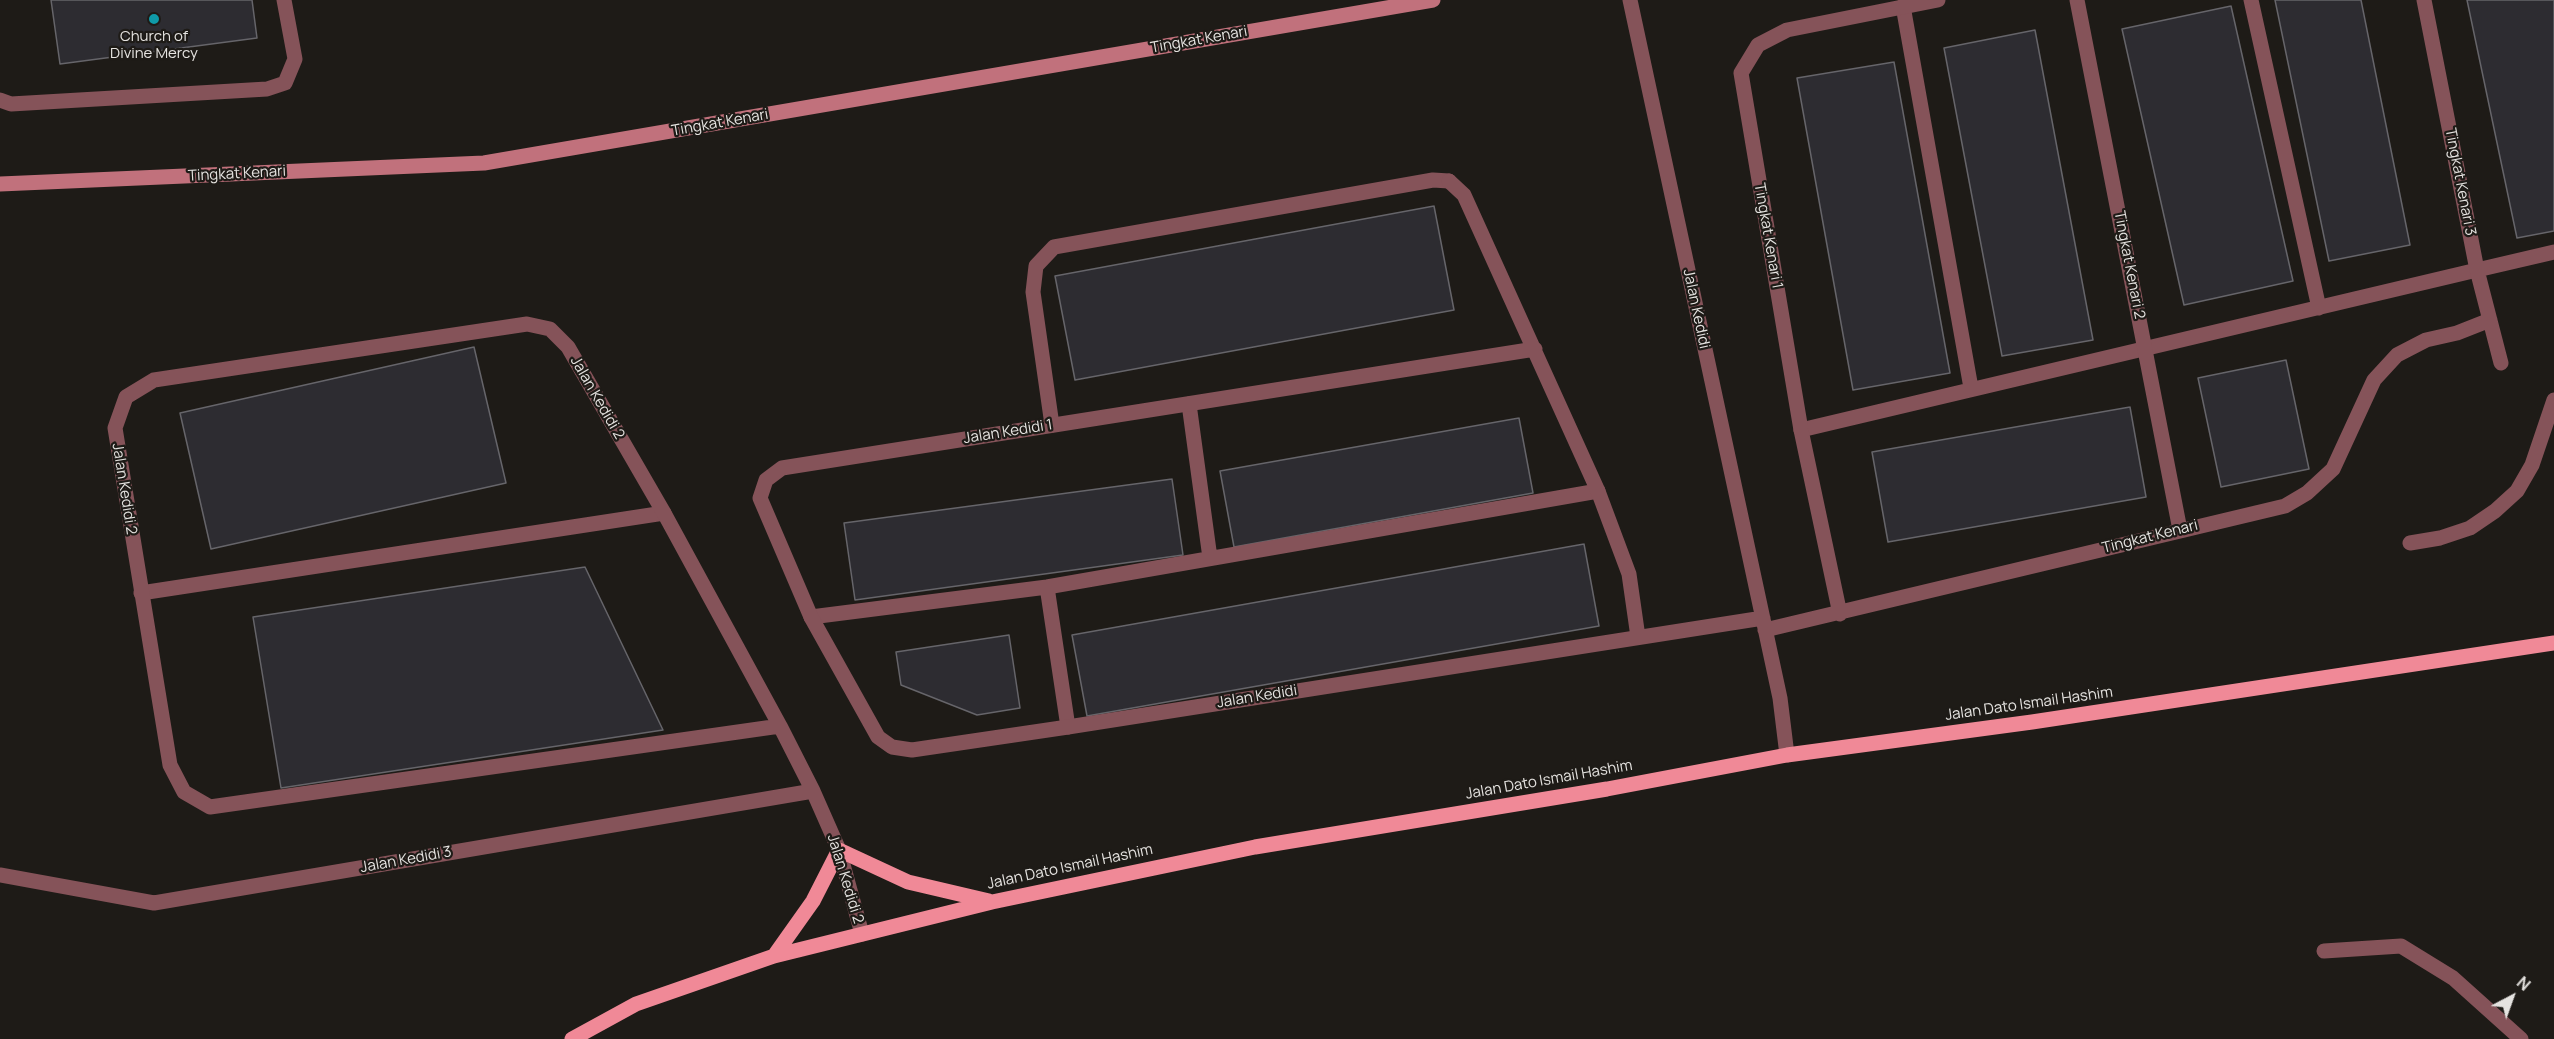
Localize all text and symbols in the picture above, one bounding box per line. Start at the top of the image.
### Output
marker: Church of Divine Mercy [147,12,161,26]
street label: Tingkat Kenari [1149,23,1249,57]
place label: Church of Divine Mercy [110,28,198,63]
street label: Tingkat Kenari [670,106,770,140]
street label: Tingkat Kenari 3 [2441,127,2479,237]
street label: Tingkat Kenari [188,162,286,186]
street label: Tingkat Kenari 1 [1750,182,1786,290]
street label: Tingkat Kenari 2 [2110,210,2148,320]
street label: Jalan Kedidi [1679,268,1713,350]
street label: Jalan Kedidi 2 [566,353,628,443]
street label: Jalan Kedidi 1 [962,416,1054,448]
street label: Jalan Kedidi 2 [108,442,140,536]
street label: Tingkat Kenari [2100,516,2200,558]
street label: Jalan Kedidi [1216,682,1298,712]
street label: Jalan Dato Ismail Hashim [1944,683,2114,725]
street label: Jalan Dato Ismail Hashim [1464,756,1634,804]
street label: Jalan Kedidi 2 [823,832,867,926]
street label: Jalan Dato Ismail Hashim [985,841,1155,893]
street label: Jalan Kedidi 3 [359,843,453,877]
north arrow [2482,967,2542,1027]
text: N [2512,971,2535,995]

